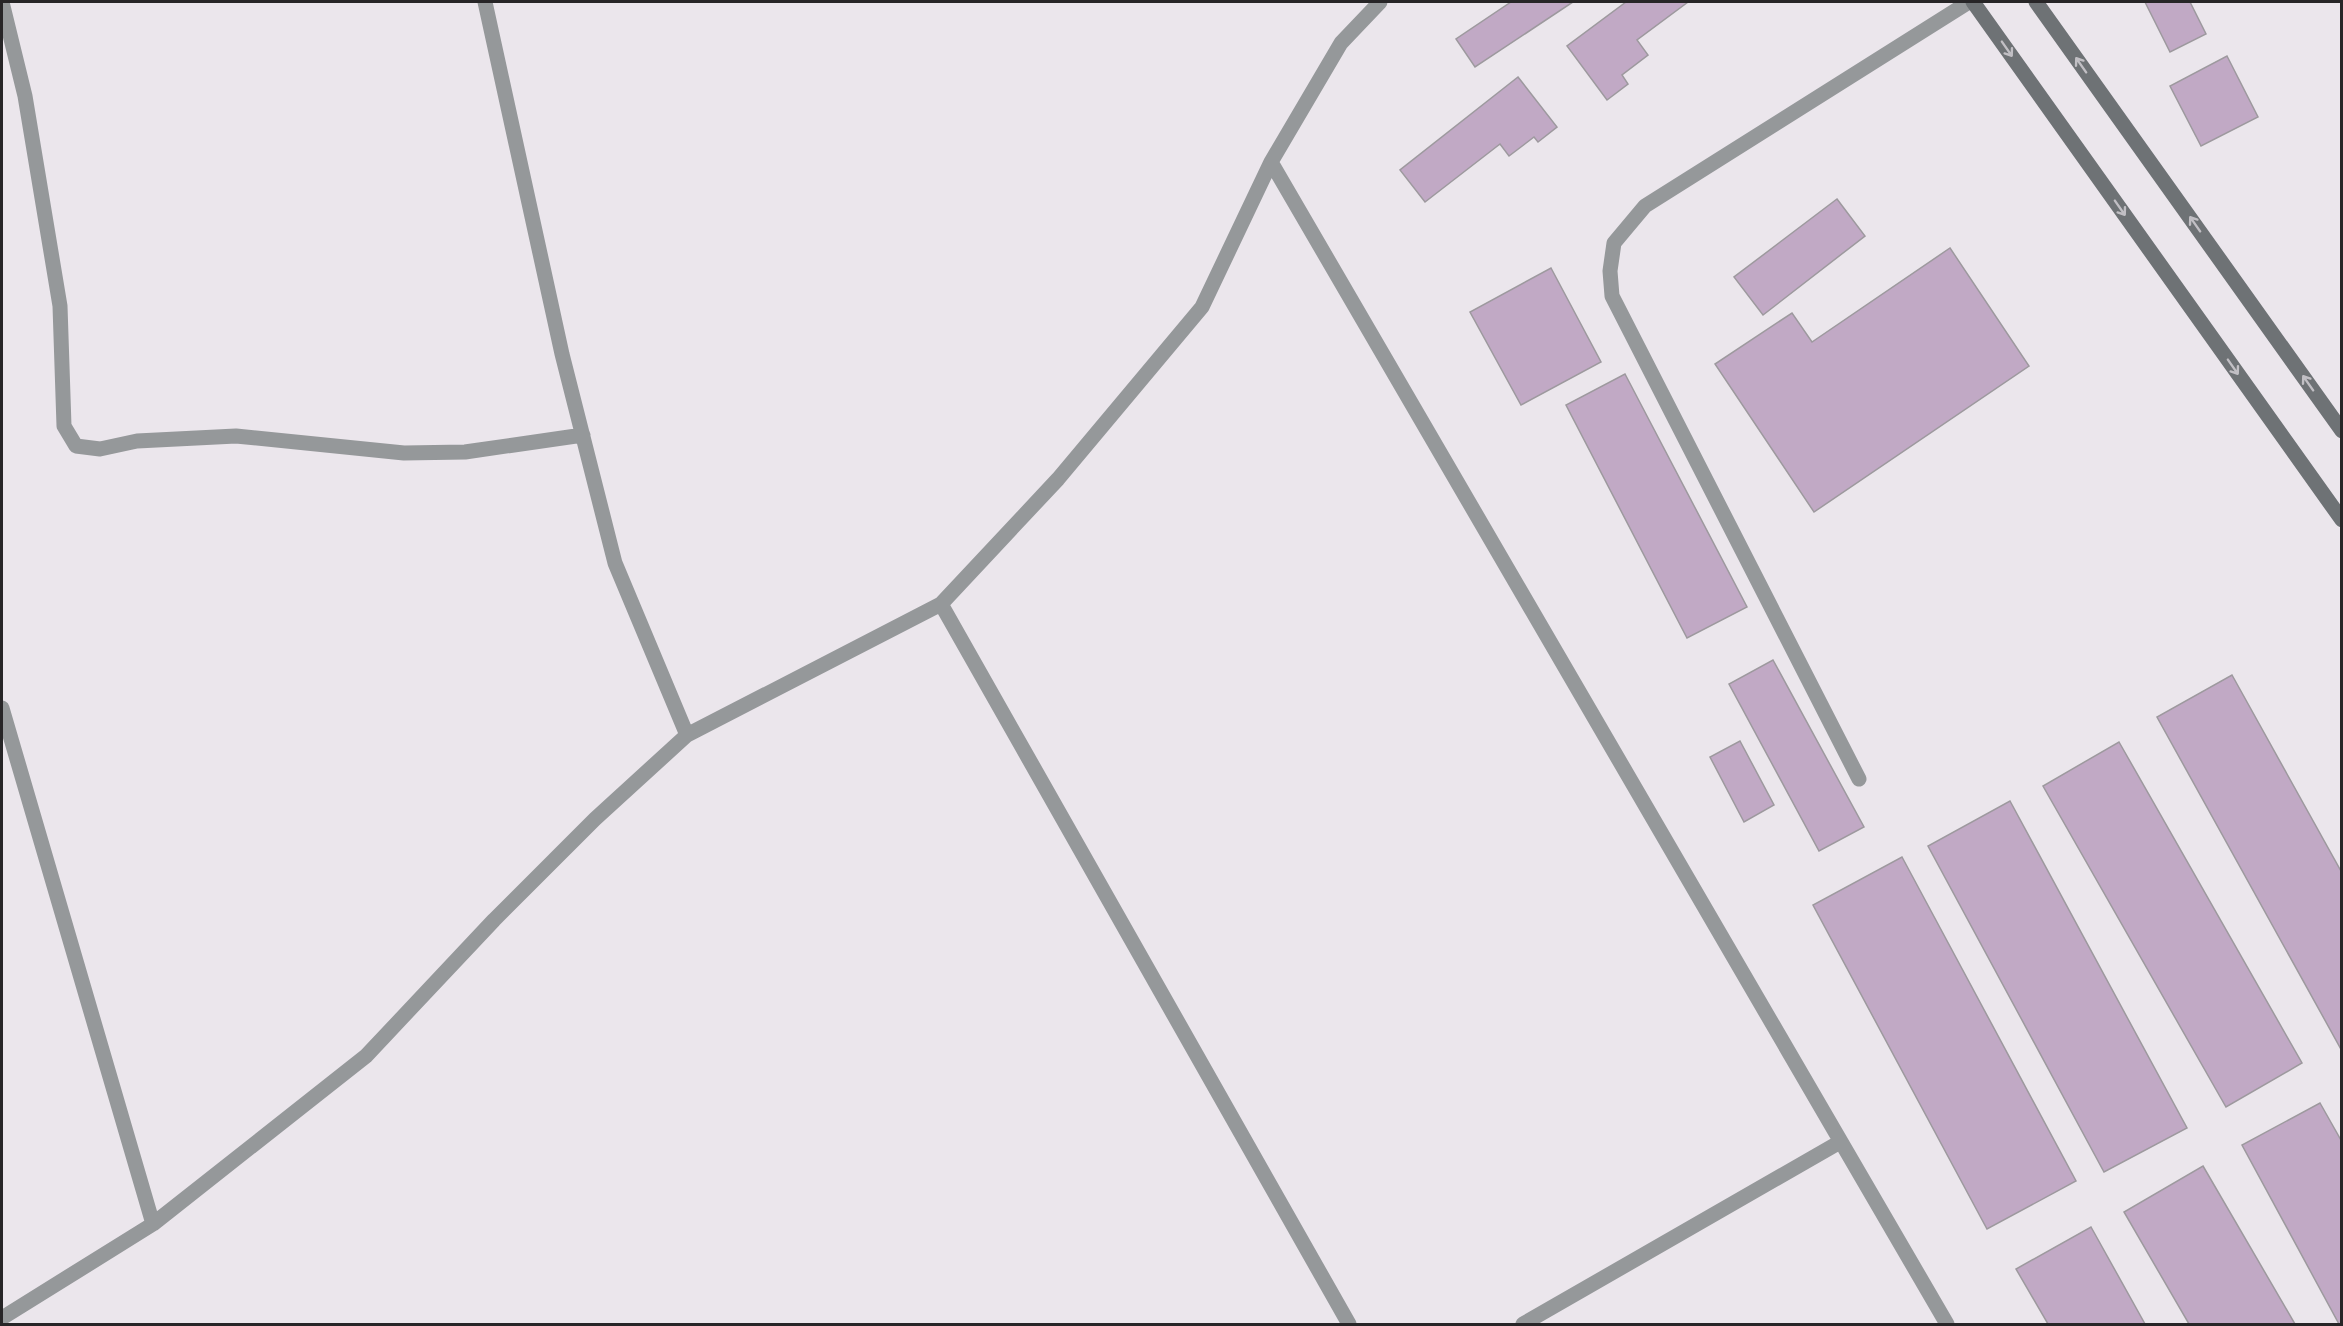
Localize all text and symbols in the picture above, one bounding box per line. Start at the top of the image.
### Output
one-way arrow [2001,41,2013,57]
one-way arrow [2075,58,2088,74]
one-way arrow [2114,200,2126,216]
one-way arrow [2188,216,2201,232]
one-way arrow [2227,359,2239,375]
one-way arrow [2301,375,2314,391]

